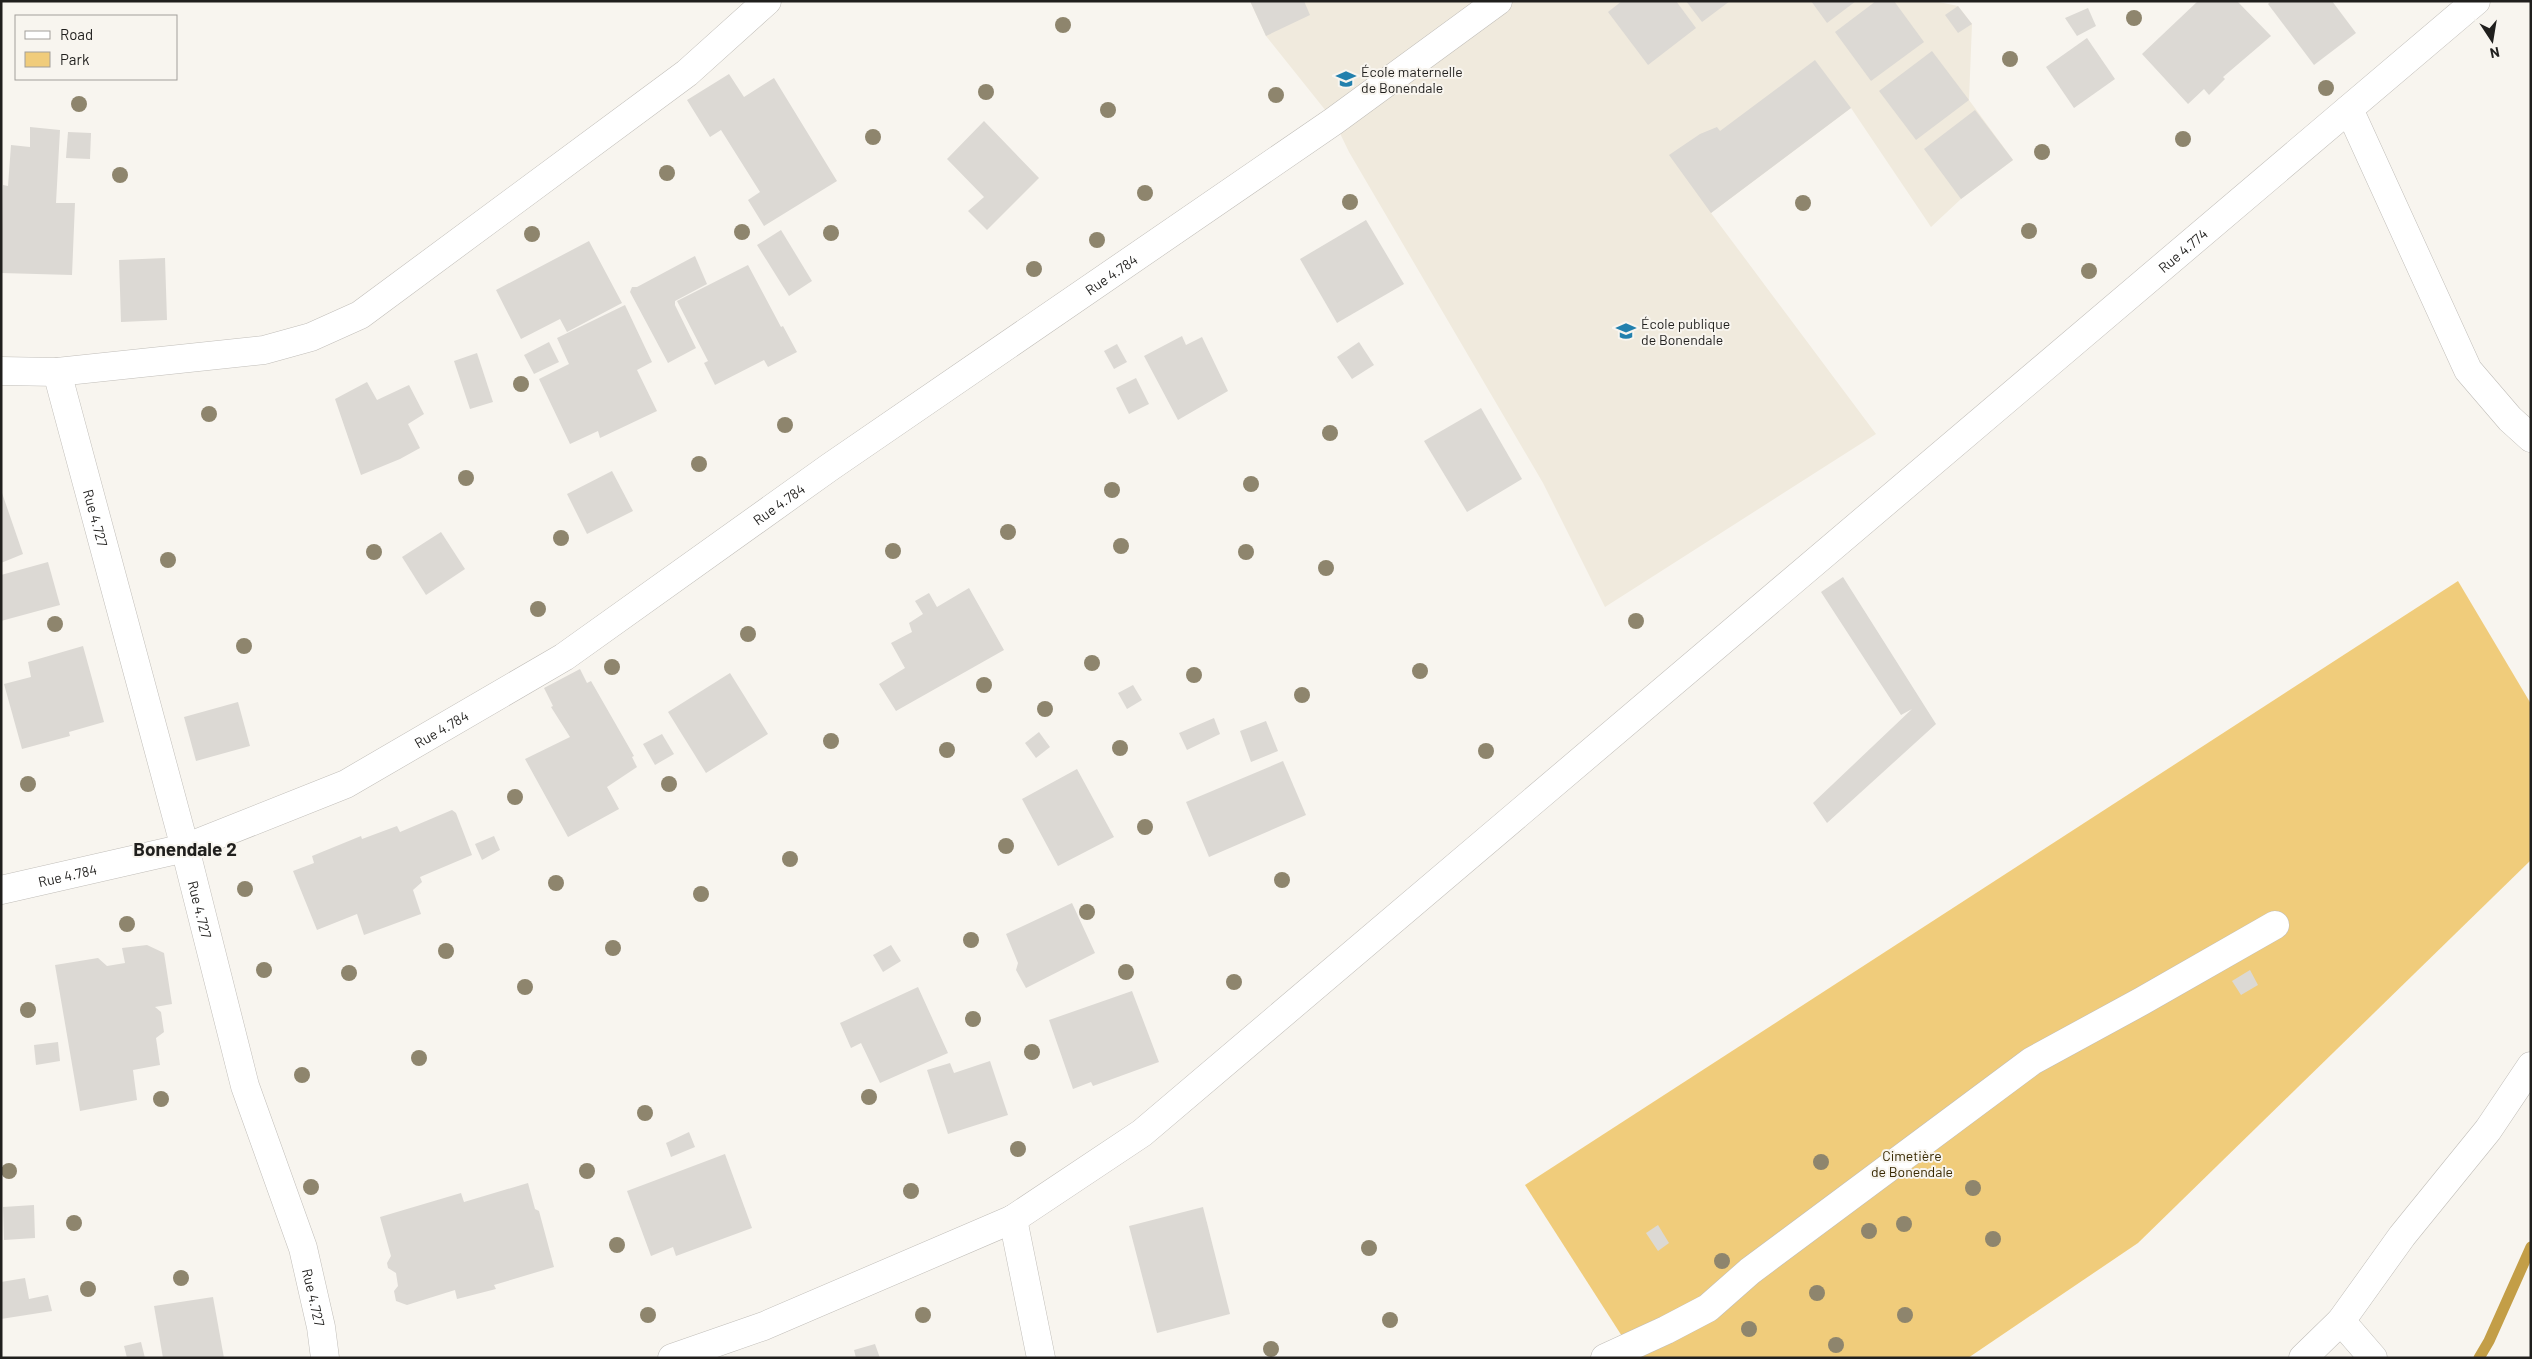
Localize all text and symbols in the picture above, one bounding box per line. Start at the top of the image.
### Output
legend [15,15,178,80]
north arrow [2467,15,2517,65]
text: Road [60,25,93,43]
text: N [2488,44,2501,62]
text: Park [60,50,90,68]
place label: École maternelle de Bonendale [1361,63,1463,96]
school or university icon: École maternelle de Bonendale [1335,68,1357,90]
street label: Rue 4.774 [2154,225,2210,276]
street label: Rue 4.784 [1082,250,1140,298]
place label: École publique de Bonendale [1641,315,1730,348]
school or university icon: École publique de Bonendale [1615,320,1637,342]
street label: Rue 4.784 [749,479,808,528]
street label: Rue 4.727 [80,487,112,549]
street label: Rue 4.784 [411,706,471,751]
district label: Bonendale 2 [133,837,237,860]
street label: Rue 4.784 [36,860,98,890]
street label: Rue 4.727 [185,879,216,940]
park label: Cimetière de Bonendale [1871,1147,1953,1180]
street label: Rue 4.727 [299,1267,329,1328]

